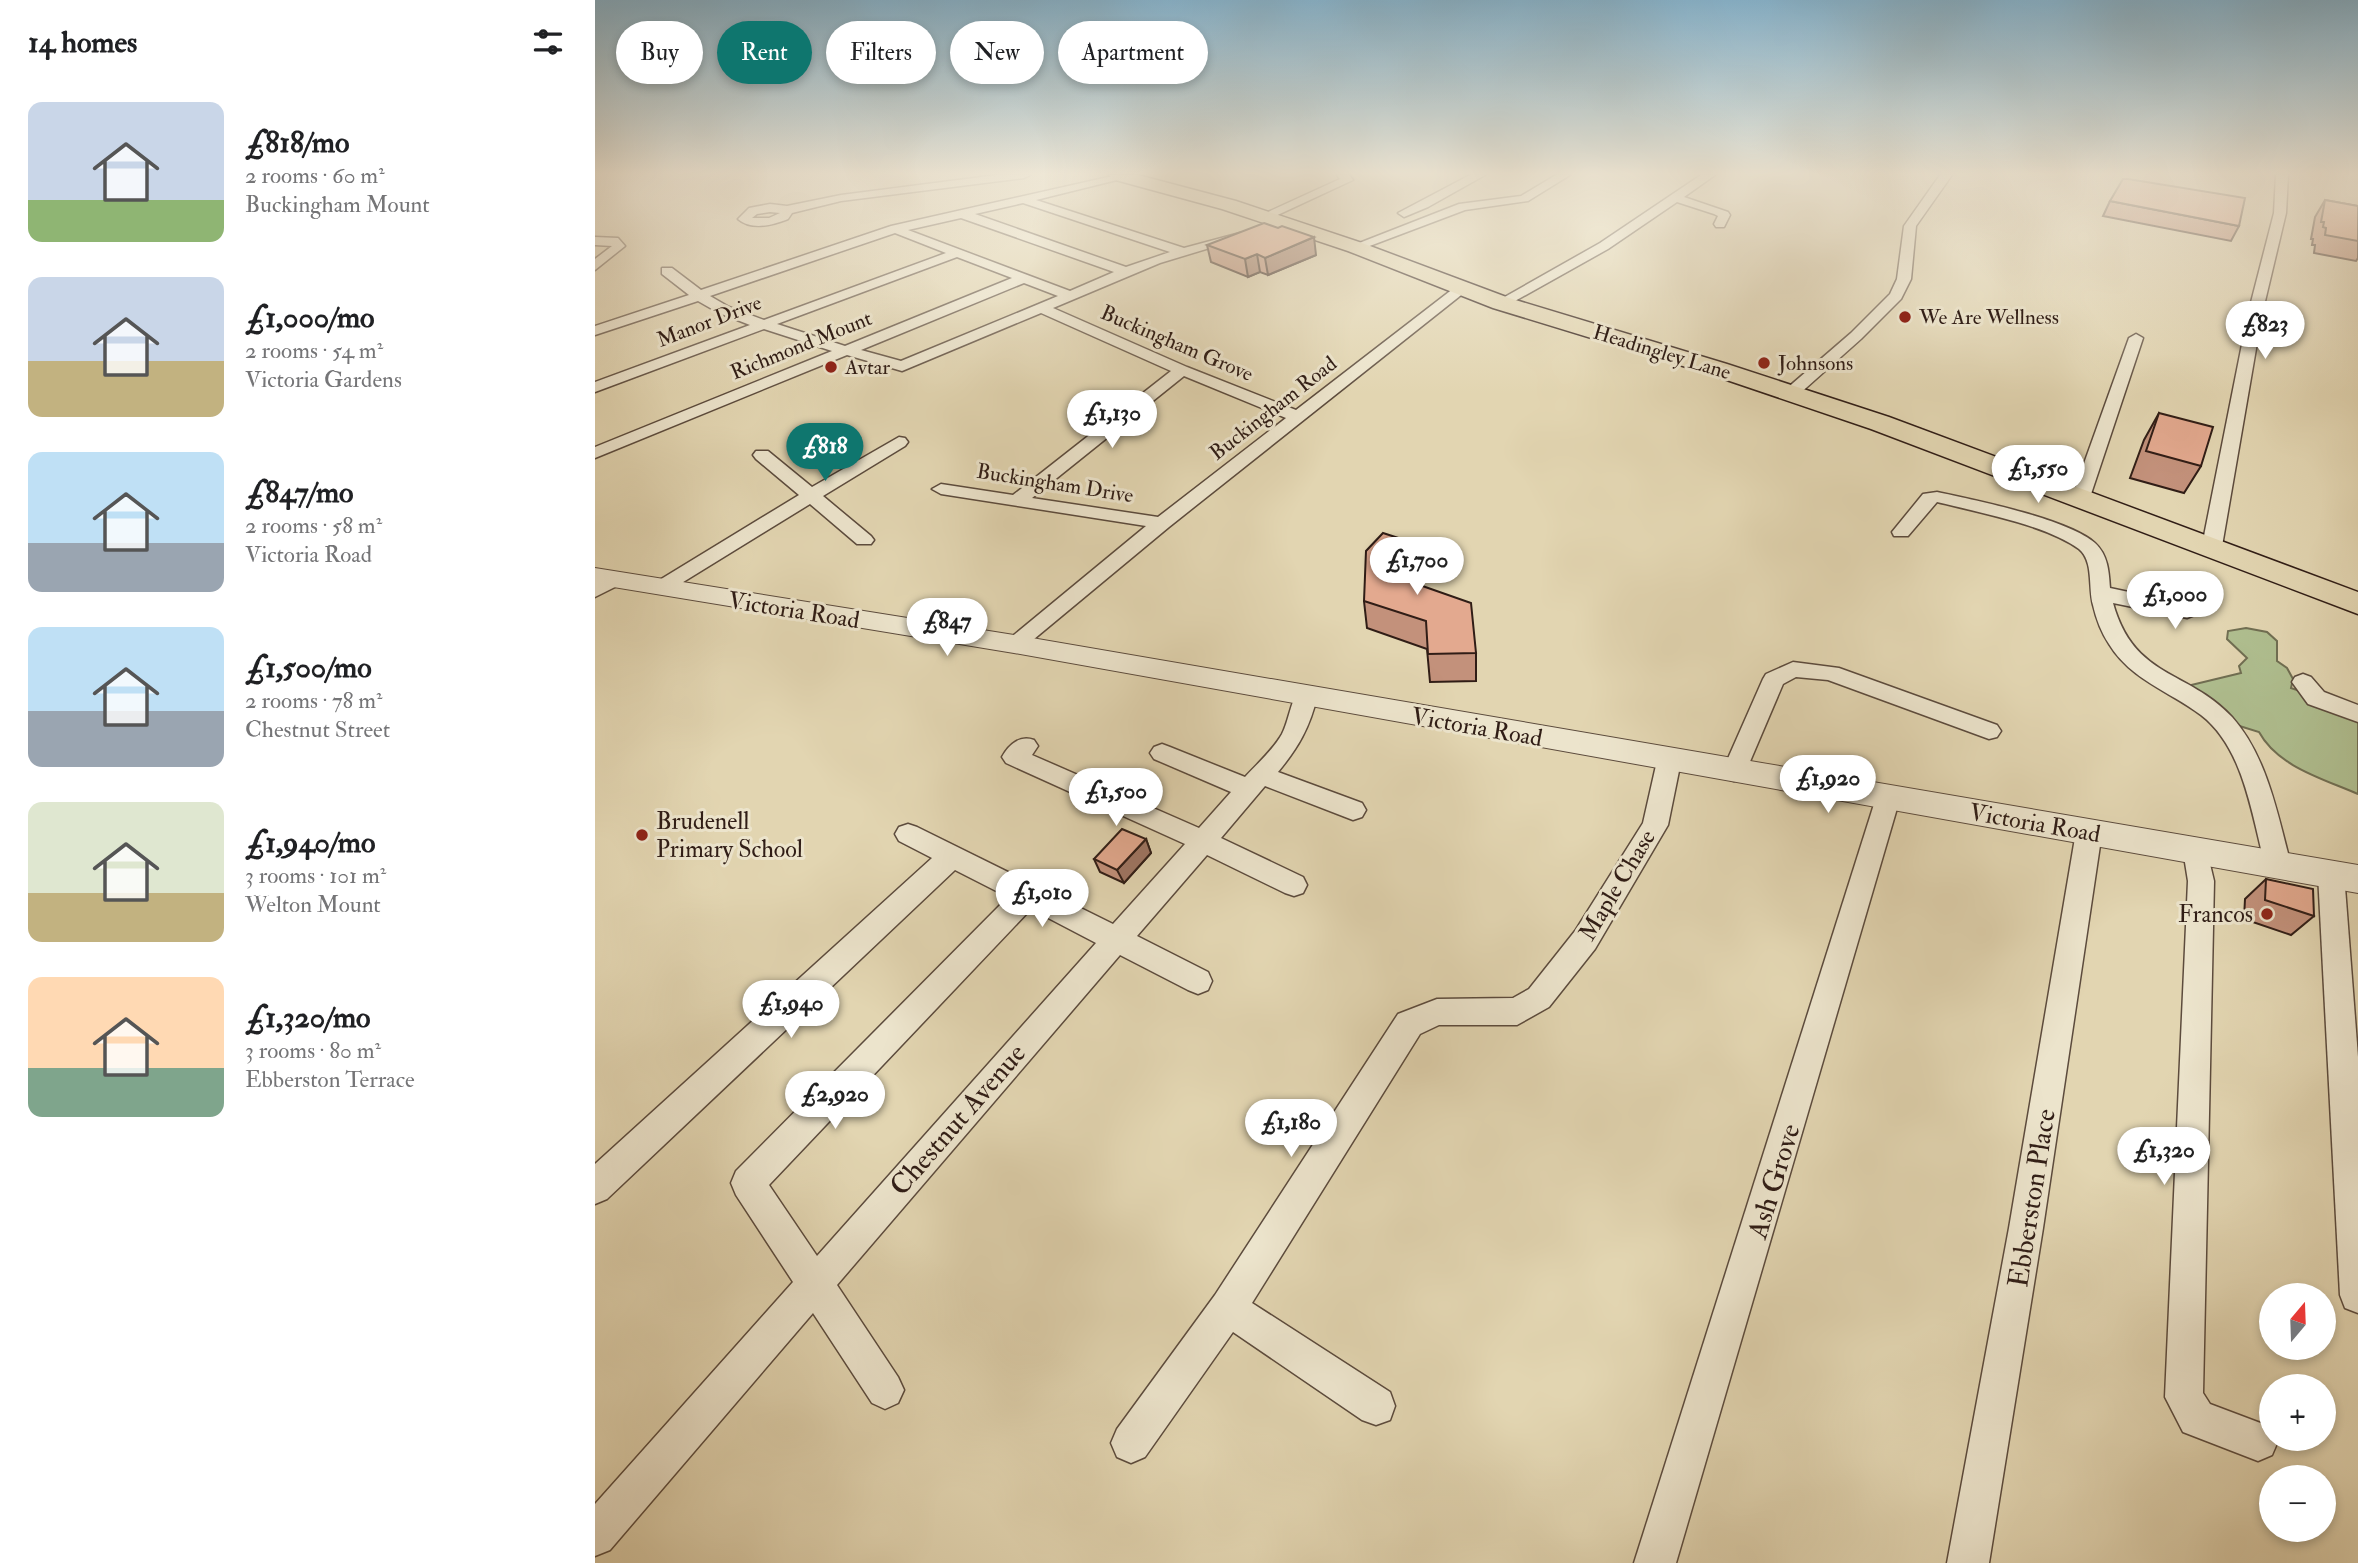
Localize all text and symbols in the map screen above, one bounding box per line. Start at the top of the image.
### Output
chip: Buy [616,21,703,84]
chip: Rent [717,21,812,84]
chip: Filters [826,21,936,84]
chip: New [950,21,1044,84]
chip: Apartment [1058,21,1208,84]
icon: filters [529,23,567,61]
text: 14 homes [28,24,137,61]
text: £818/mo [245,124,349,161]
icon: home [84,130,168,214]
text: 2 rooms · 60 m² [245,161,385,190]
text: Buckingham Mount [245,190,430,219]
street label: Manor Drive [653,289,766,354]
text: £1,000/mo [245,299,375,336]
street label: Buckingham Grove [1096,299,1257,388]
pin: £823 [2224,302,2306,361]
place label: We Are Wellness [1918,304,2059,331]
icon: home [84,305,168,389]
street label: Richmond Mount [726,305,876,386]
marker: We Are Wellness [1897,309,1913,325]
text: £823 [2242,309,2288,338]
street label: Headingley Lane [1590,319,1734,386]
text: 2 rooms · 54 m² [245,336,383,365]
street label: Buckingham Road [1204,350,1343,466]
place label: Johnsons [1777,350,1853,377]
place label: Avtar [844,354,890,381]
marker: Johnsons [1756,355,1772,371]
marker: Avtar [823,359,839,375]
text: Victoria Gardens [245,365,402,394]
pin: £1,130 [1055,391,1169,450]
text: £1,130 [1083,398,1141,427]
pin: £818 [784,424,866,483]
text: £818 [802,431,848,460]
pin: £1,550 [1981,446,2095,505]
text: £1,550 [2008,453,2068,482]
street label: Buckingham Drive [975,458,1135,509]
text: £847/mo [245,474,354,511]
icon: home [84,480,168,564]
text: 2 rooms · 58 m² [245,511,382,540]
pin: £1,700 [1360,538,1474,597]
text: Victoria Road [245,540,372,569]
text: £1,700 [1386,545,1448,574]
pin: £1,000 [2118,572,2232,631]
text: £1,000 [2143,579,2207,608]
street label: Victoria Road [726,585,862,636]
pin: £847 [906,598,988,658]
text: £847 [923,606,971,635]
text: £1,500/mo [245,649,372,686]
icon: home [84,655,168,739]
text: 2 rooms · 78 m² [245,686,383,715]
street label: Victoria Road [1409,701,1545,754]
text: Chestnut Street [245,715,390,744]
pin: £1,920 [1771,756,1885,815]
text: £1,920 [1796,763,1860,792]
pin: £1,500 [1059,768,1173,828]
text: £1,500 [1085,776,1147,805]
street label: Victoria Road [1967,797,2103,850]
place label: Brudenell Primary School [656,806,803,865]
text: £1,940/mo [245,824,375,861]
street label: Maple Chase [1572,824,1663,947]
marker: Brudenell Primary School [634,827,650,843]
icon: home [84,830,168,914]
text: 3 rooms · 101 m² [245,861,386,890]
pin: £1,010 [985,870,1099,929]
text: £1,010 [1012,877,1072,906]
text: Welton Mount [245,890,381,919]
place label: Francos [2178,899,2253,930]
marker: Francos [2259,906,2275,922]
pin: £1,940 [734,981,848,1040]
text: £1,940 [758,988,824,1017]
text: £1,320/mo [245,999,371,1036]
icon: home [84,1005,168,1089]
text: 3 rooms · 80 m² [245,1036,381,1065]
street label: Chestnut Avenue [883,1036,1034,1203]
text: Ebberston Terrace [245,1065,415,1094]
pin: £2,920 [778,1072,892,1131]
text: £2,920 [801,1079,869,1108]
pin: £1,180 [1234,1100,1348,1159]
street label: Ebberston Place [2001,1106,2064,1290]
text: £1,180 [1261,1107,1321,1136]
street label: Ash Grove [1740,1119,1809,1244]
pin: £1,320 [2107,1128,2221,1187]
text: £1,320 [2133,1135,2195,1164]
north arrow [2259,1283,2336,1360]
map controls [2259,1283,2336,1542]
button: + [2259,1374,2336,1451]
button: − [2259,1465,2336,1542]

